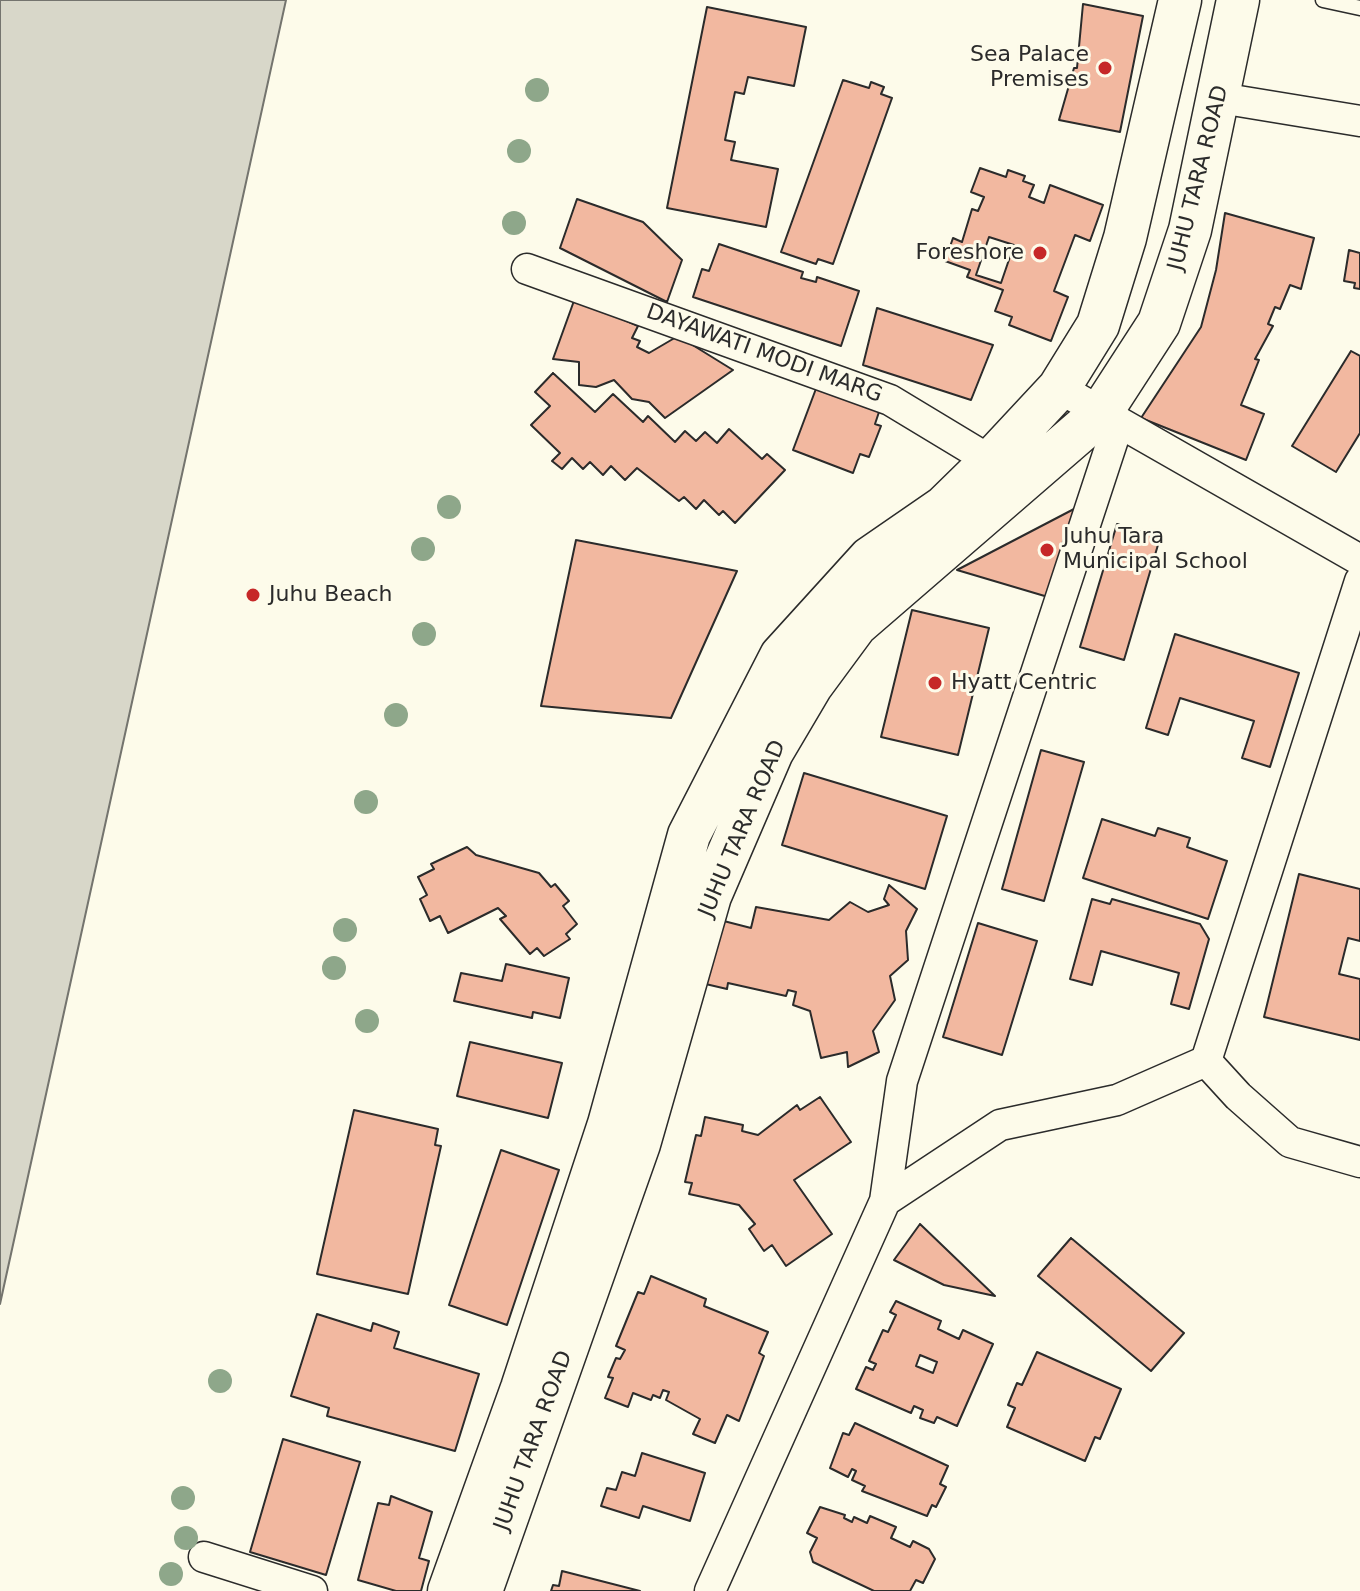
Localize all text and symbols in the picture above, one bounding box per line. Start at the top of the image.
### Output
place label: Sea Palace Premises [970,42,1089,94]
marker: Sea Palace Premises [1096,59,1114,77]
street label: JUHU TARA ROAD [1163,83,1235,273]
place label: Foreshore [916,240,1024,266]
marker: Foreshore [1031,244,1049,262]
street label: DAYAWATI MODI MARG [642,299,886,409]
place label: Juhu Tara Municipal School [1063,524,1248,576]
marker: Juhu Tara Municipal School [1038,541,1056,559]
place label: Juhu Beach [269,582,392,608]
marker: Juhu Beach [244,586,262,604]
place label: Hyatt Centric [951,670,1097,696]
marker: Hyatt Centric [926,674,944,692]
street label: JUHU TARA ROAD [694,737,792,921]
street label: JUHU TARA ROAD [489,1347,579,1535]

